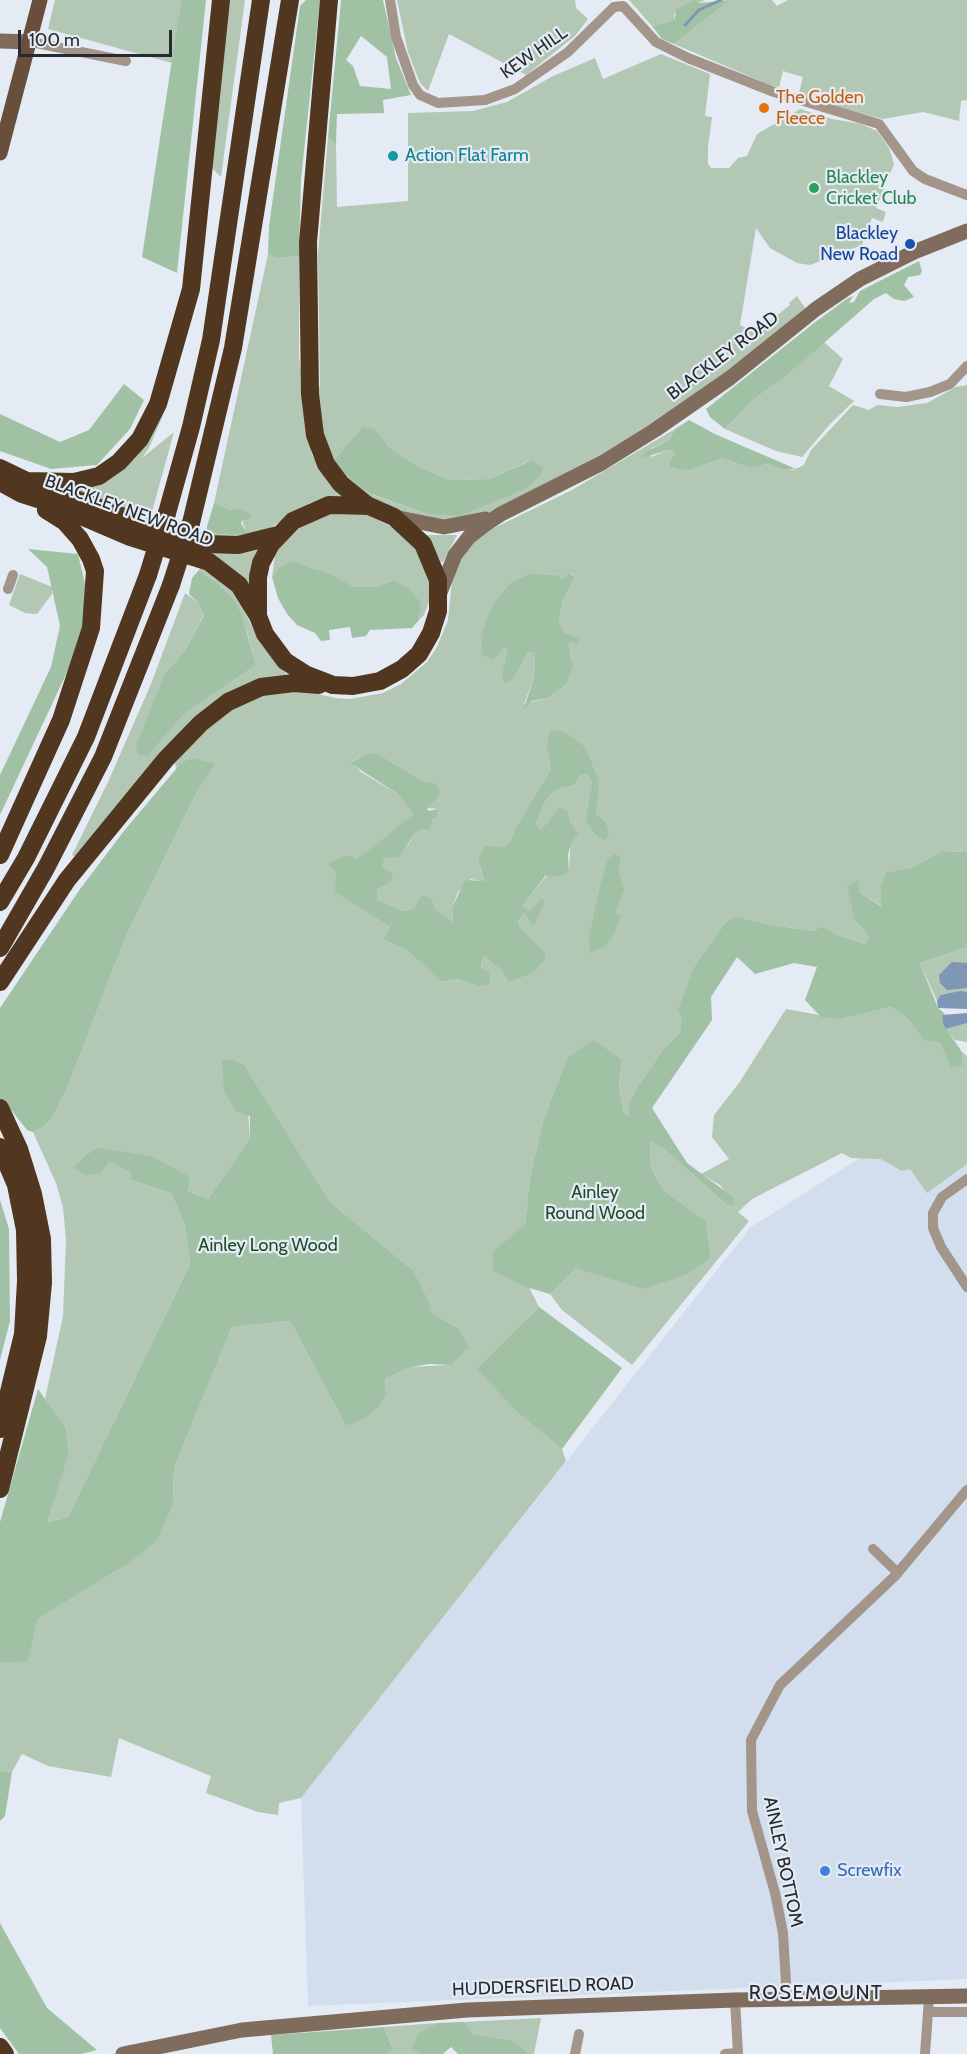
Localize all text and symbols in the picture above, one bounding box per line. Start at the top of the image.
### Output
scale bar [21,18,176,56]
street label: KEW HILL [496,22,572,84]
text: 100 m [29,29,80,51]
place label: The Golden Fleece [776,87,864,130]
marker: The Golden Fleece [757,101,771,115]
place label: Action Flat Farm [405,145,529,167]
marker: Action Flat Farm [386,149,400,163]
place label: Blackley Cricket Club [826,167,916,210]
marker: Blackley Cricket Club [807,181,821,195]
place label: Blackley New Road [820,223,898,266]
marker: Blackley New Road [903,237,917,251]
street label: BLACKLEY ROAD [663,307,783,405]
street label: BLACKLEY NEW ROAD [42,470,216,552]
park label: Ainley Round Wood [545,1182,645,1224]
park label: Ainley Long Wood [198,1235,338,1257]
street label: AINLEY BOTTOM [759,1795,807,1929]
place label: Screwfix [837,1860,902,1882]
marker: Screwfix [818,1864,832,1878]
street label: HUDDERSFIELD ROAD [452,1973,634,2001]
district label: ROSEMOUNT [749,1981,883,2005]

